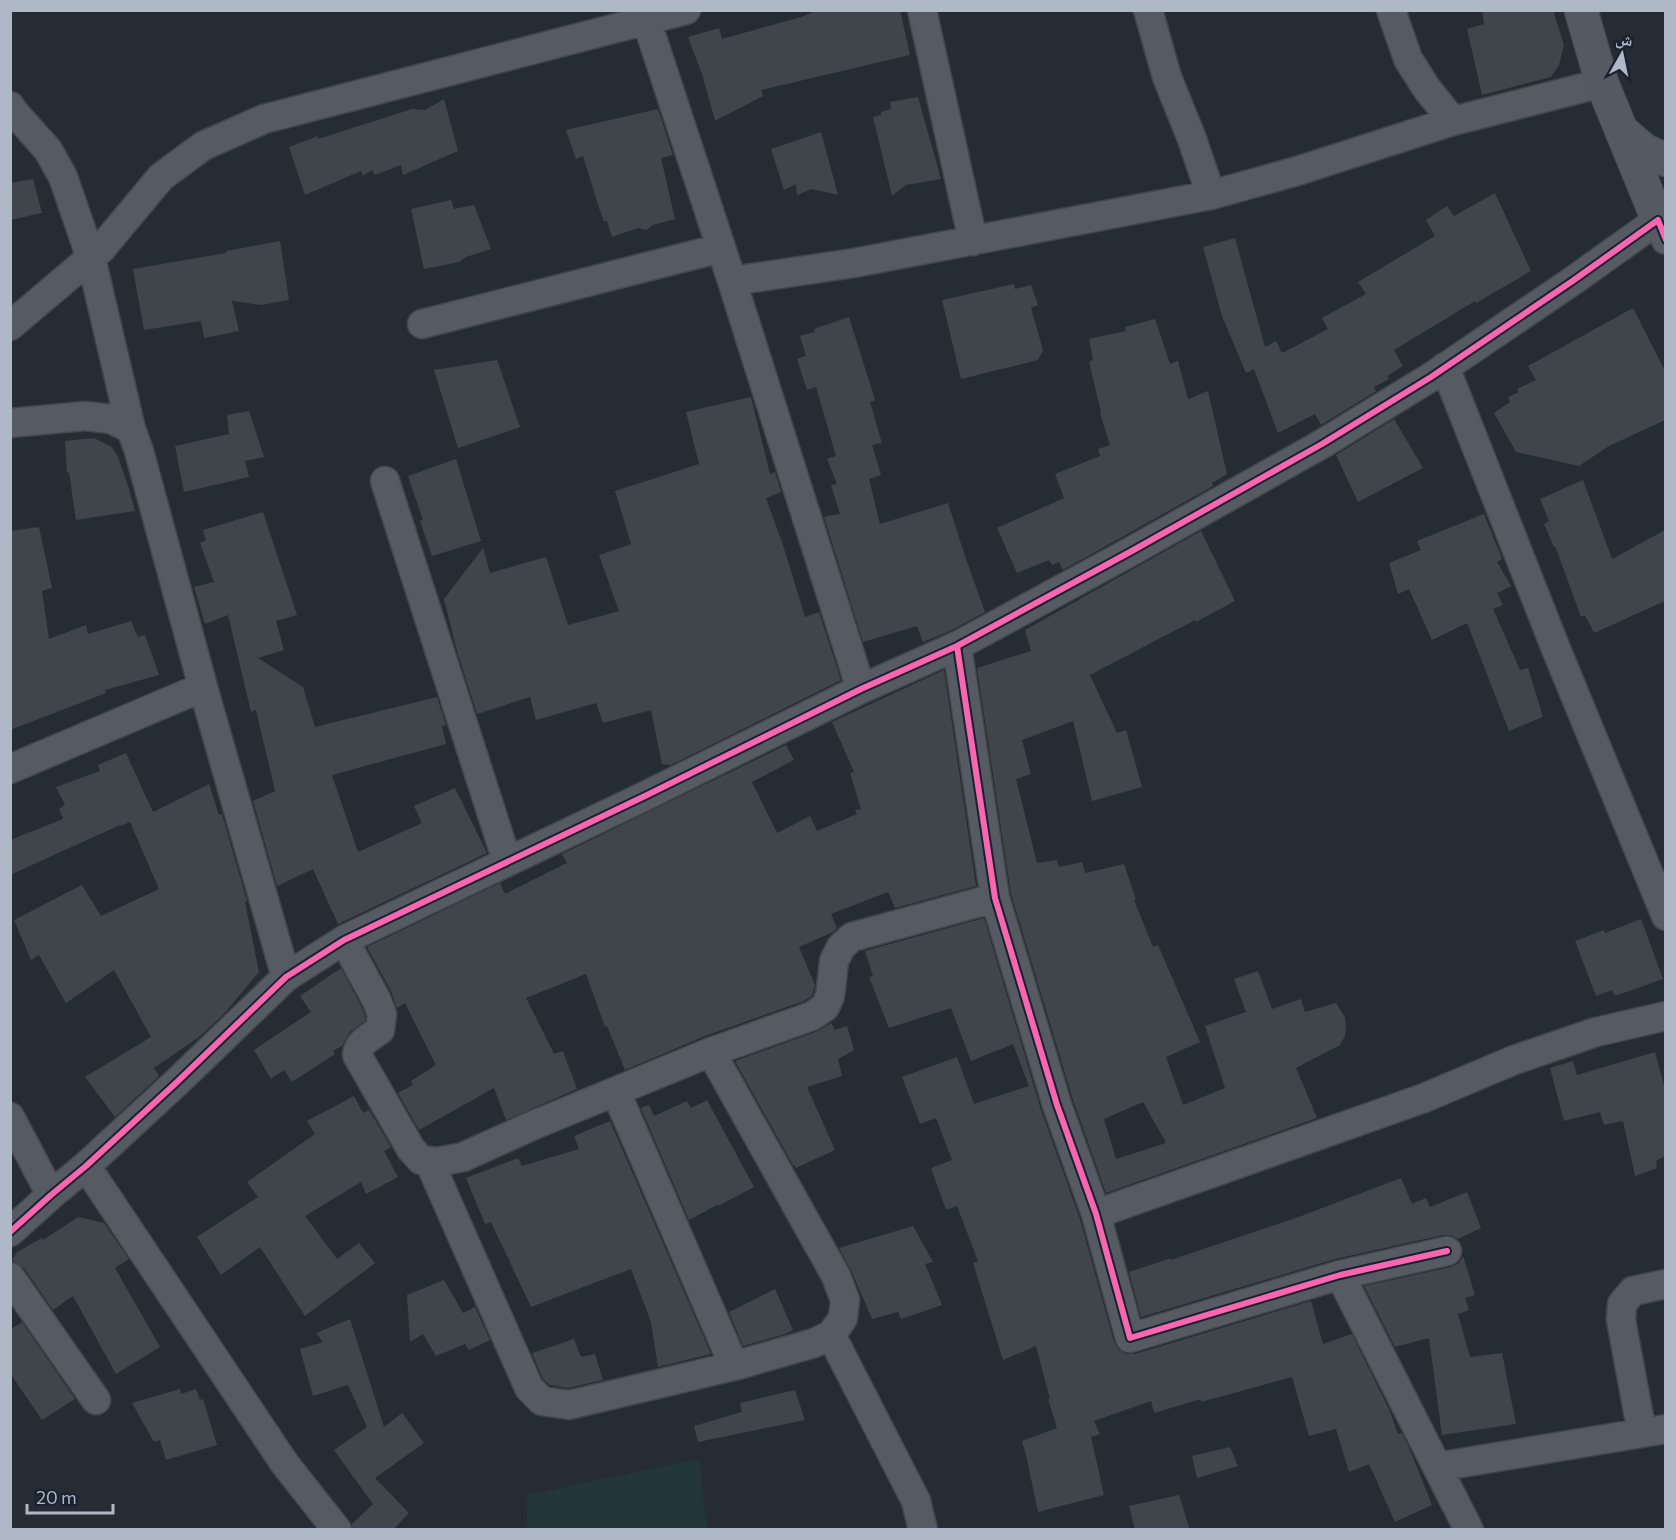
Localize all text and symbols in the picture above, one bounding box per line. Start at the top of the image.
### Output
north arrow [1592,24,1652,84]
text: ش [1614,28,1634,50]
scale bar [27,1477,112,1515]
text: 20 m [36,1486,77,1508]

